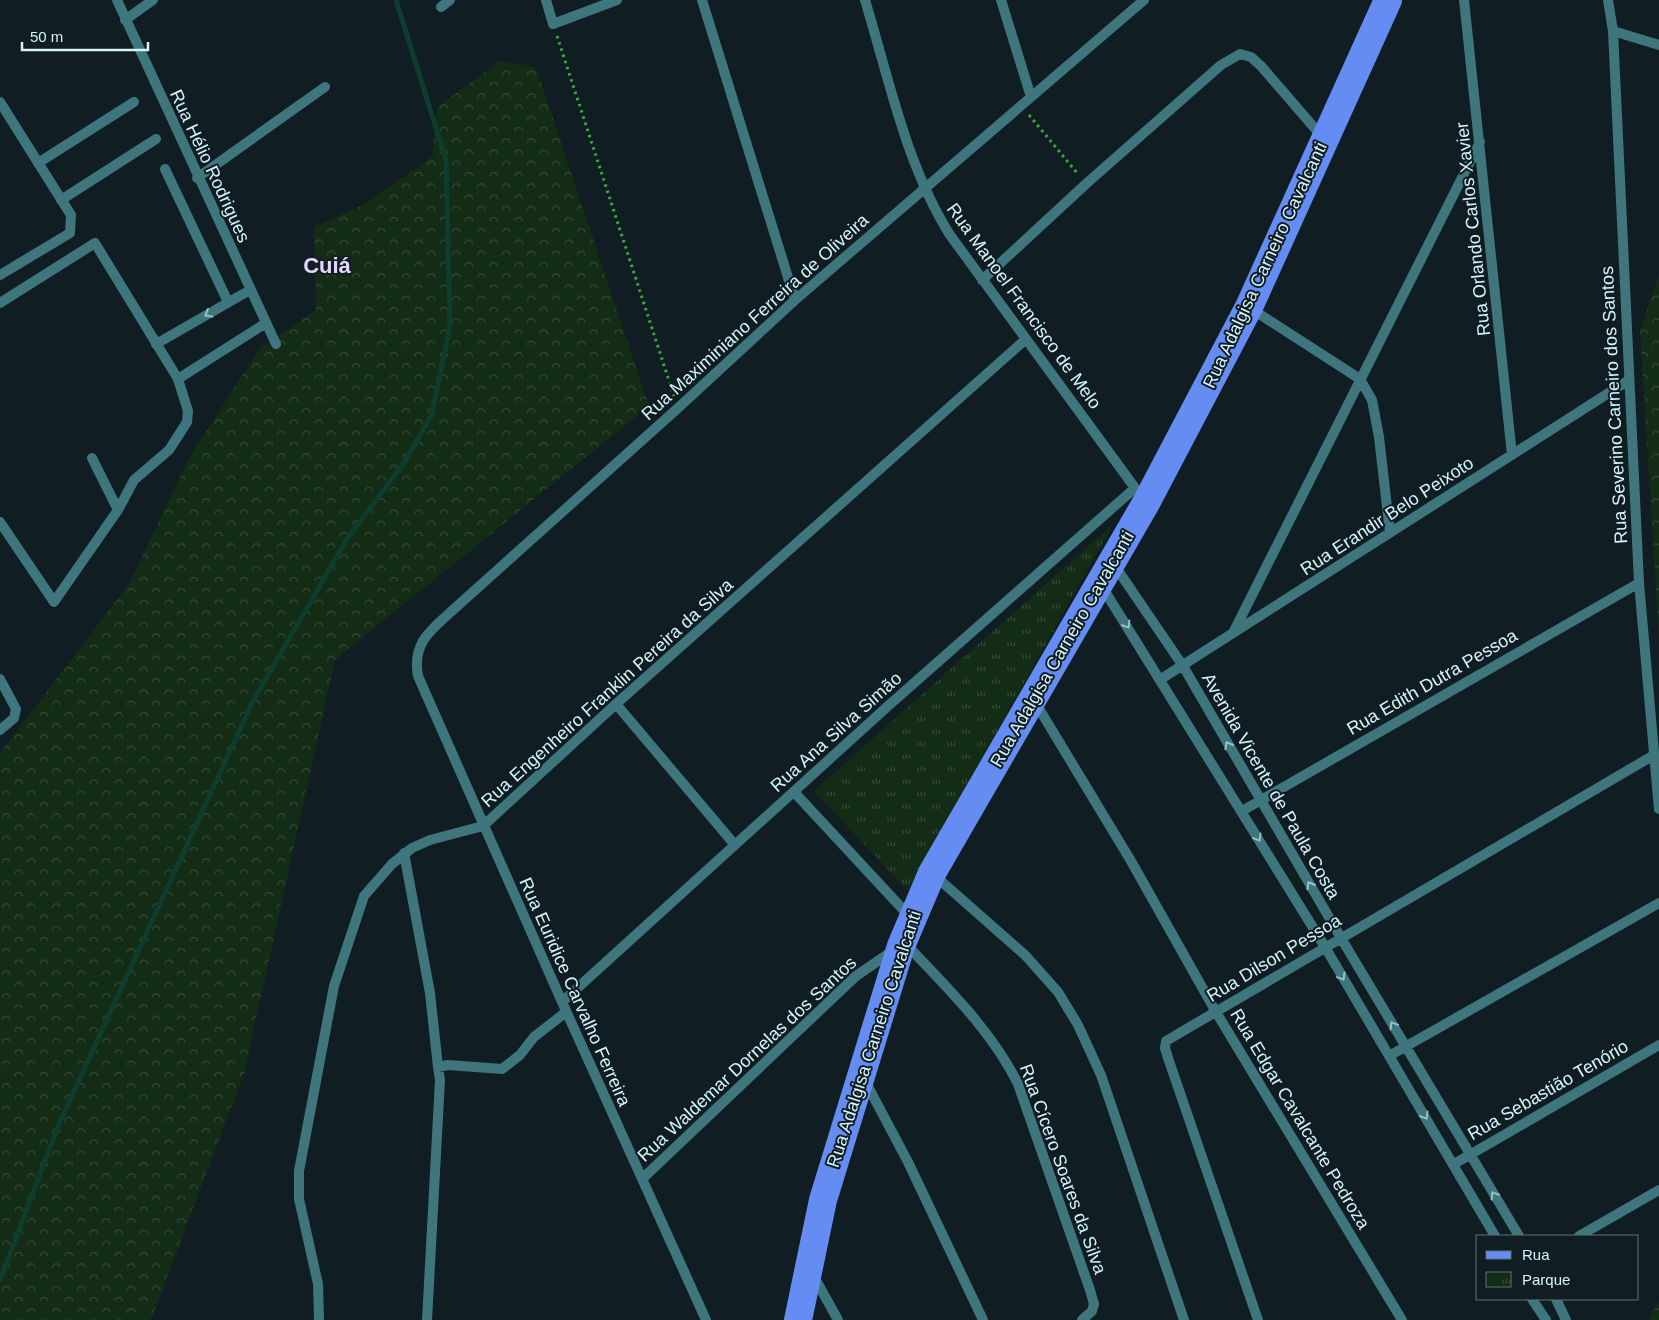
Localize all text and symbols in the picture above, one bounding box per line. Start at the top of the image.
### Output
scale bar [22,20,149,52]
text: 50 m [30,28,63,45]
street label: Rua Hélio Rodrigues [166,87,254,245]
street label: Rua Orlando Carlos Xavier [1452,121,1494,337]
street label: Rua Adalgisa Carneiro Cavalcanti [1199,139,1331,391]
street label: Rua Manoel Francisco de Melo [943,199,1105,413]
street label: Rua Maximiniano Ferreira de Oliveira [638,209,873,424]
district label: Cuiá [303,253,352,278]
street label: Rua Severino Carneiro dos Santos [1597,266,1631,544]
one-way arrow [204,307,213,317]
street label: Rua Erandir Belo Peixoto [1297,453,1477,579]
street label: Rua Adalgisa Carneiro Cavalcanti [986,527,1138,771]
street label: Rua Engenheiro Franklin Pereira da Silva [477,574,737,811]
one-way arrow [1121,619,1130,629]
street label: Rua Edith Dutra Pessoa [1343,625,1521,739]
street label: Rua Ana Silva Simão [766,668,906,796]
street label: Avenida Vicente de Paula Costa [1198,669,1345,903]
one-way arrow [1224,741,1234,750]
one-way arrow [1252,832,1262,841]
street label: Rua Euridice Carvalho Ferreira [515,875,635,1110]
one-way arrow [1306,882,1316,891]
street label: Rua Adalgisa Carneiro Cavalcanti [823,908,925,1170]
street label: Rua Dilson Pessoa [1203,910,1346,1006]
street label: Rua Waldemar Dornelas dos Santos [634,952,860,1166]
one-way arrow [1336,971,1346,980]
street label: Rua Edgar Cavalcante Pedroza [1226,1005,1374,1233]
one-way arrow [1389,1022,1399,1031]
street label: Rua Sebastião Tenório [1464,1036,1632,1144]
street label: Rua Cícero Soares da Silva [1016,1061,1111,1278]
one-way arrow [1419,1111,1429,1120]
one-way arrow [1490,1191,1500,1200]
legend [1476,1235,1639,1300]
text: Rua [1522,1246,1550,1263]
text: Parque [1522,1271,1570,1288]

